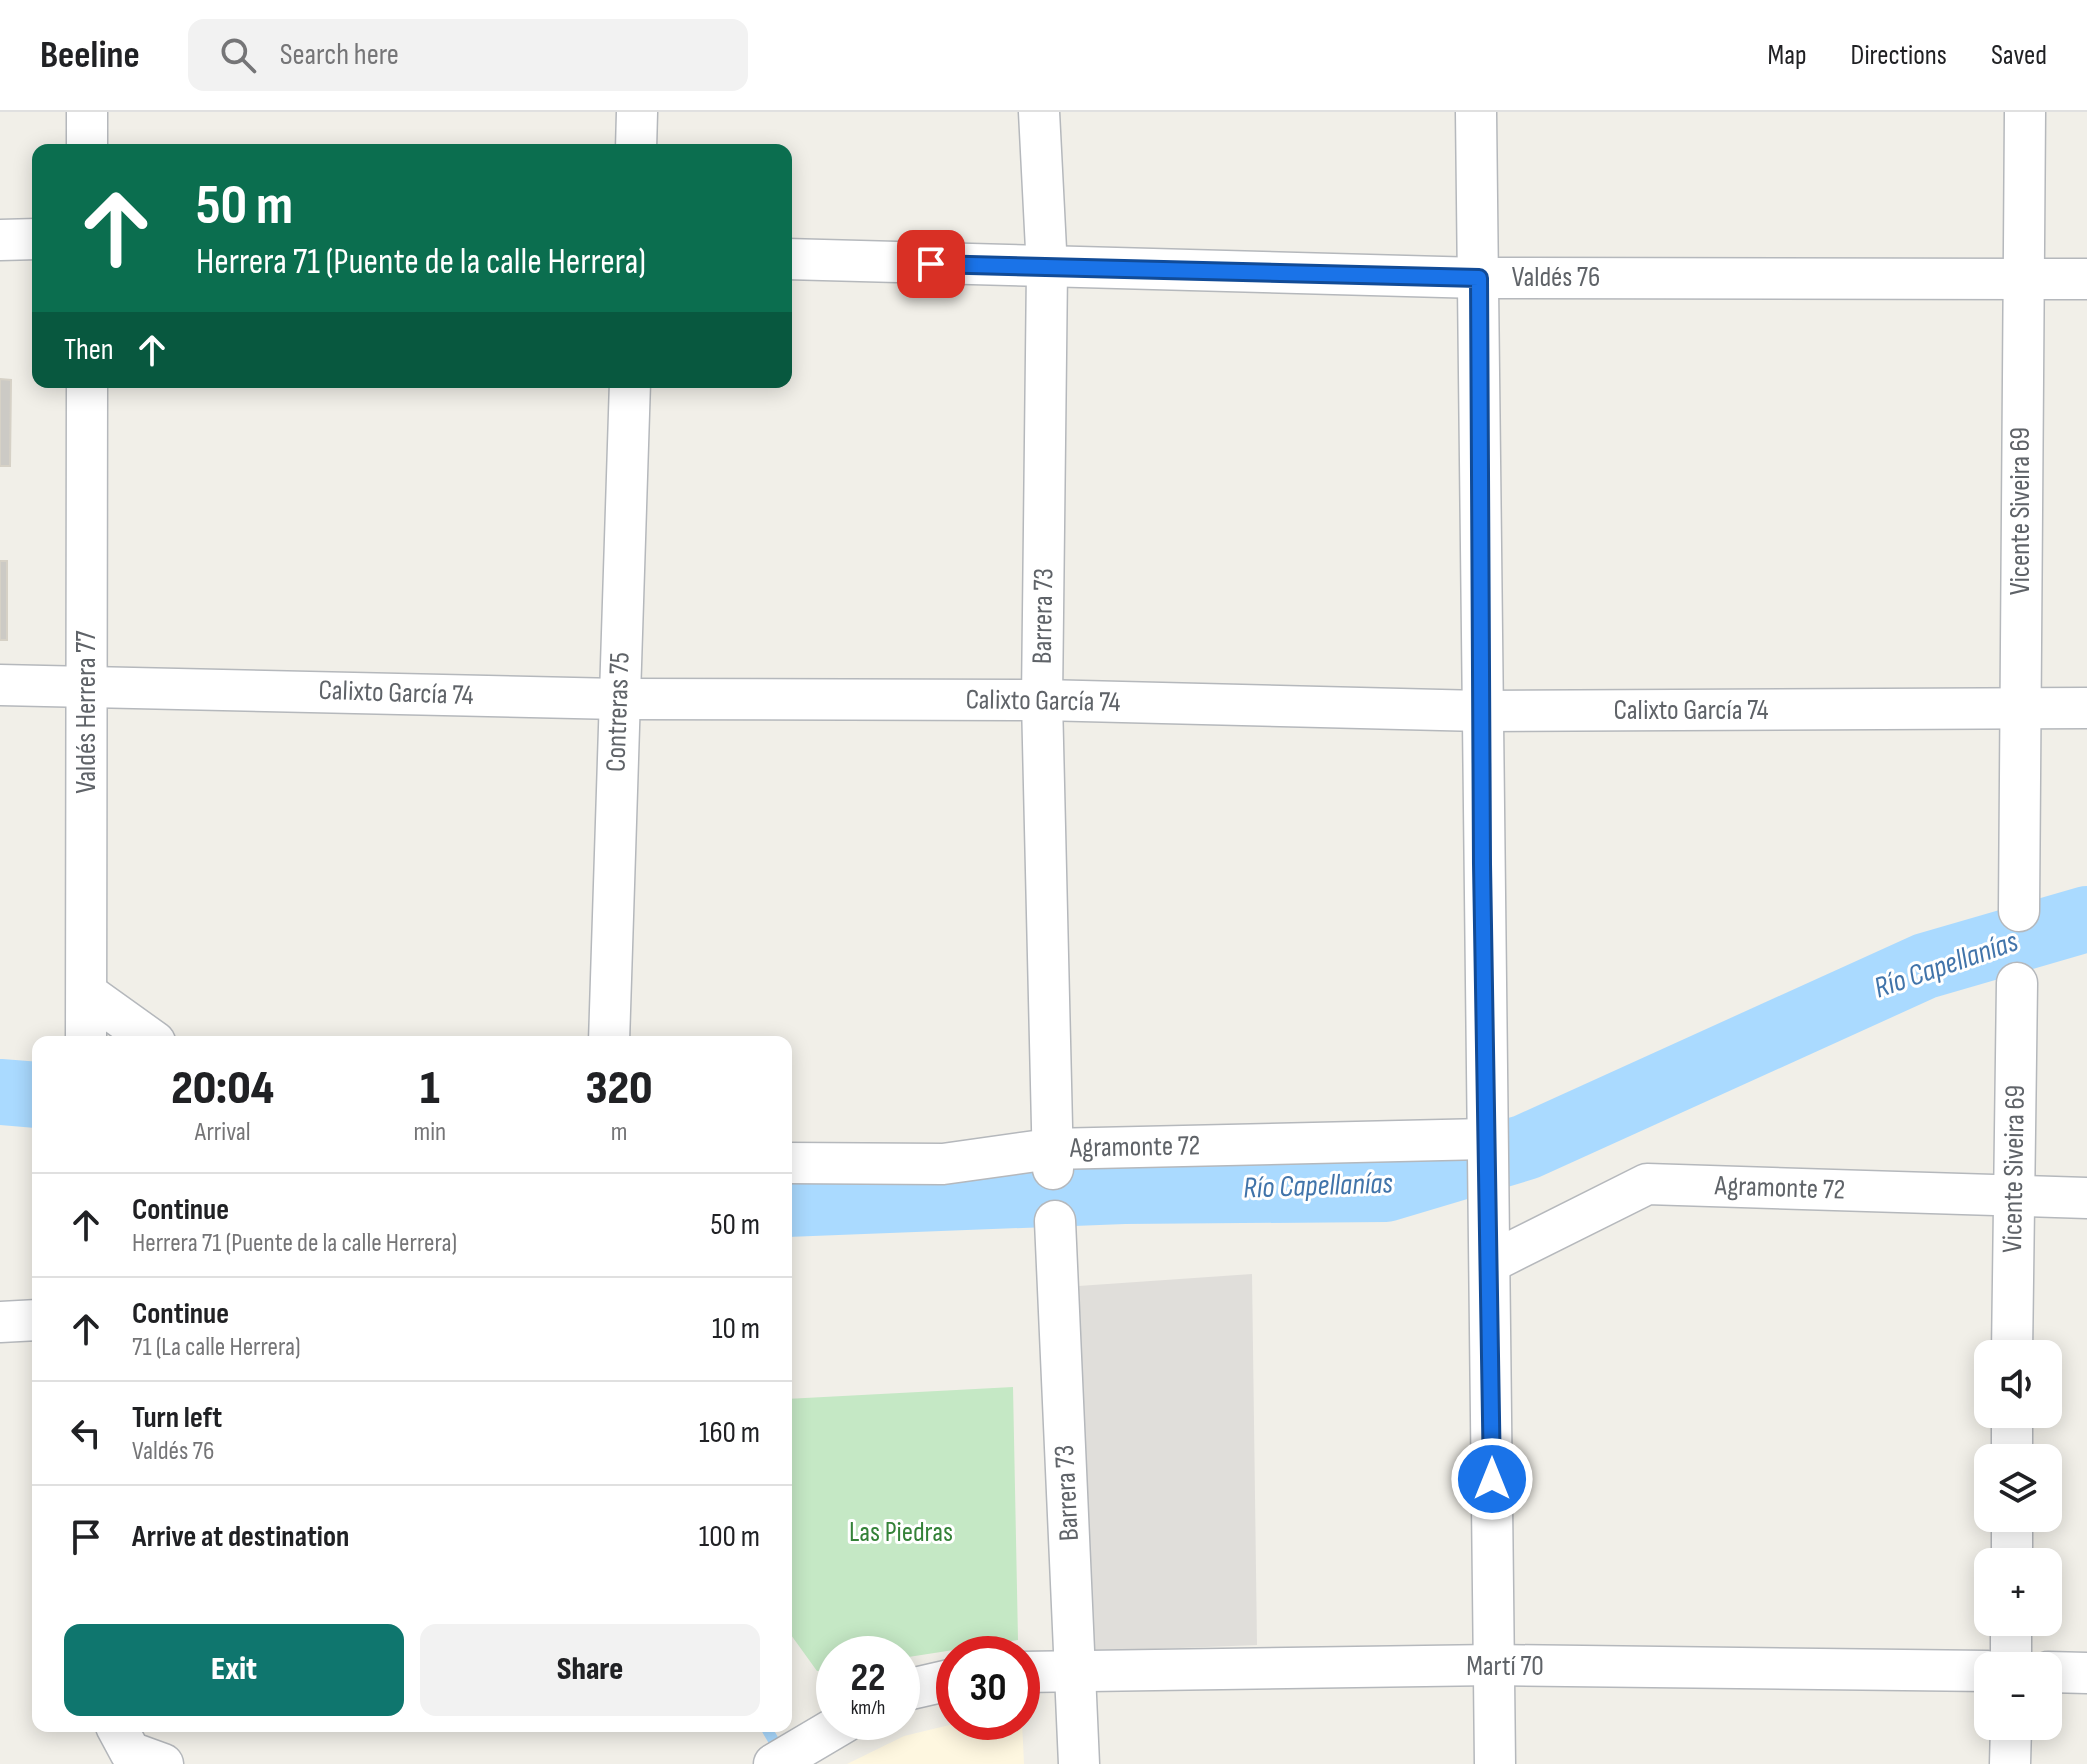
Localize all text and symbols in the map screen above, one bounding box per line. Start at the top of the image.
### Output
search box [188,19,748,91]
text: Beeline [40,33,140,78]
icon: search [216,33,260,77]
text: Search here [280,37,399,73]
text: Map [1768,39,1807,72]
text: Directions [1851,39,1947,72]
text: Saved [1991,39,2047,72]
text: 50 m [196,173,293,240]
icon: ahead [64,176,168,280]
pin [897,230,965,298]
text: Herrera 71 (Puente de la calle Herrera) [196,241,646,284]
icon: arrive [909,242,953,286]
street label: Valdés 76 [1512,261,1600,294]
icon: ahead [130,328,174,372]
text: Then [64,332,114,368]
street label: Vicente Siveira 69 [2004,427,2037,595]
street label: Barrera 73 [1026,568,1060,664]
street label: Valdés Herrera 77 [70,631,103,793]
street label: Contreras 75 [599,652,637,772]
street label: Calixto García 74 [318,674,474,712]
street label: Calixto García 74 [965,683,1121,719]
street label: Calixto García 74 [1614,694,1769,727]
water label: Río Capellanías [1869,923,2023,1006]
text: 20:04 [171,1060,274,1117]
text: 1 [420,1060,440,1117]
text: 320 [585,1060,653,1117]
street label: Vicente Siveira 69 [1996,1085,2032,1253]
text: Arrival [195,1117,251,1148]
text: min [413,1117,446,1148]
text: m [611,1117,627,1148]
street label: Agramonte 72 [1069,1129,1200,1165]
water label: Río Capellanías [1243,1165,1394,1207]
street label: Agramonte 72 [1713,1169,1846,1207]
text: Continue [132,1192,229,1228]
icon: ahead [64,1203,108,1247]
text: 50 m [711,1207,760,1243]
text: Herrera 71 (Puente de la calle Herrera) [132,1228,457,1259]
text: Continue [132,1296,229,1332]
icon: ahead [64,1307,108,1351]
text: 10 m [712,1311,760,1347]
text: 71 (La calle Herrera) [132,1332,301,1363]
map controls [1974,1340,2062,1740]
button: sound [1974,1340,2062,1428]
text: Turn left [132,1400,222,1436]
icon: left [64,1411,108,1455]
text: 160 m [699,1415,760,1451]
text: Valdés 76 [132,1436,214,1467]
position arrow [1450,1437,1534,1521]
street label: Barrera 73 [1048,1444,1086,1542]
button: layers [1974,1444,2062,1532]
icon: arrive [64,1515,108,1559]
park label: Las Piedras [849,1516,953,1549]
text: Arrive at destination [132,1519,349,1555]
text: 100 m [699,1519,760,1555]
button: + [1974,1548,2062,1636]
button: Exit [64,1624,404,1716]
button: Share [420,1624,760,1716]
speed limit sign: 30 [936,1636,1040,1740]
street label: Martí 70 [1466,1650,1544,1683]
button: − [1974,1652,2062,1740]
text: 22 [850,1654,886,1702]
text: km/h [851,1696,885,1720]

